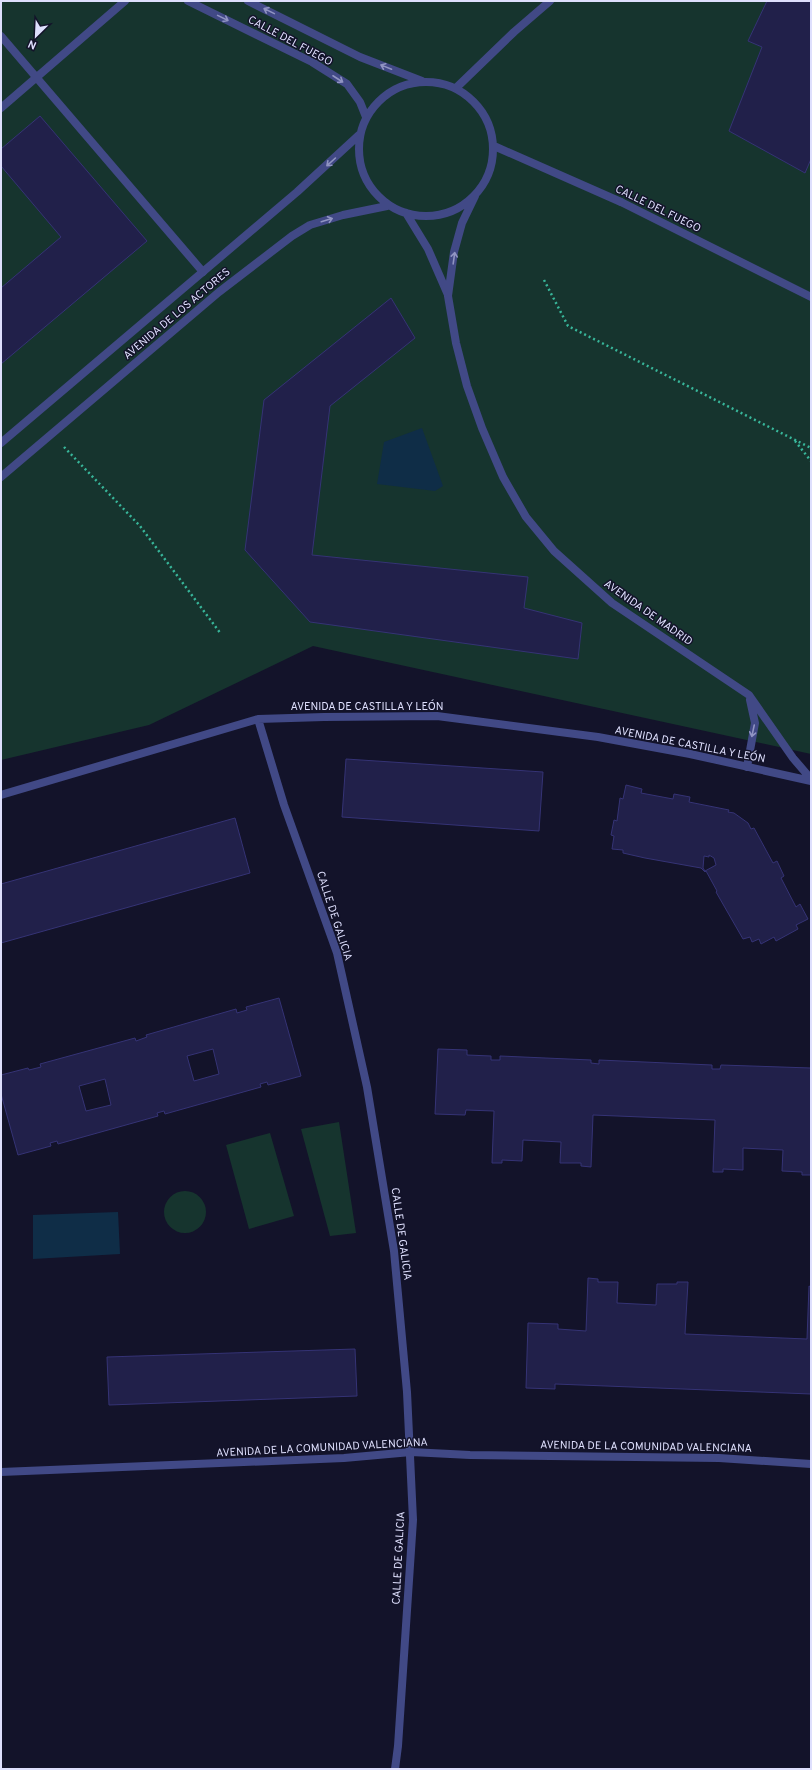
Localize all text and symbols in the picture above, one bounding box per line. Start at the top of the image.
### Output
one-way arrow [263,7,275,15]
street label: CALLE DEL FUEGO [245,13,335,69]
one-way arrow [217,15,229,22]
north arrow [16,16,56,56]
text: N [26,36,39,52]
one-way arrow [381,63,393,70]
one-way arrow [332,75,343,83]
one-way arrow [326,158,336,167]
street label: CALLE DEL FUEGO [613,182,703,236]
one-way arrow [320,216,333,223]
one-way arrow [450,251,458,264]
street label: AVENIDA DE LOS ACTORES [121,265,233,363]
street label: AVENIDA DE MADRID [601,577,695,649]
street label: AVENIDA DE CASTILLA Y LEÓN [290,699,444,714]
street label: AVENIDA DE CASTILLA Y LEÓN [614,723,767,766]
one-way arrow [749,724,757,737]
street label: CALLE DE GALICIA [313,869,355,963]
street label: CALLE DE GALICIA [388,1187,414,1281]
street label: AVENIDA DE LA COMUNIDAD VALENCIANA [216,1435,428,1461]
street label: AVENIDA DE LA COMUNIDAD VALENCIANA [540,1438,752,1456]
street label: CALLE DE GALICIA [390,1511,408,1605]

